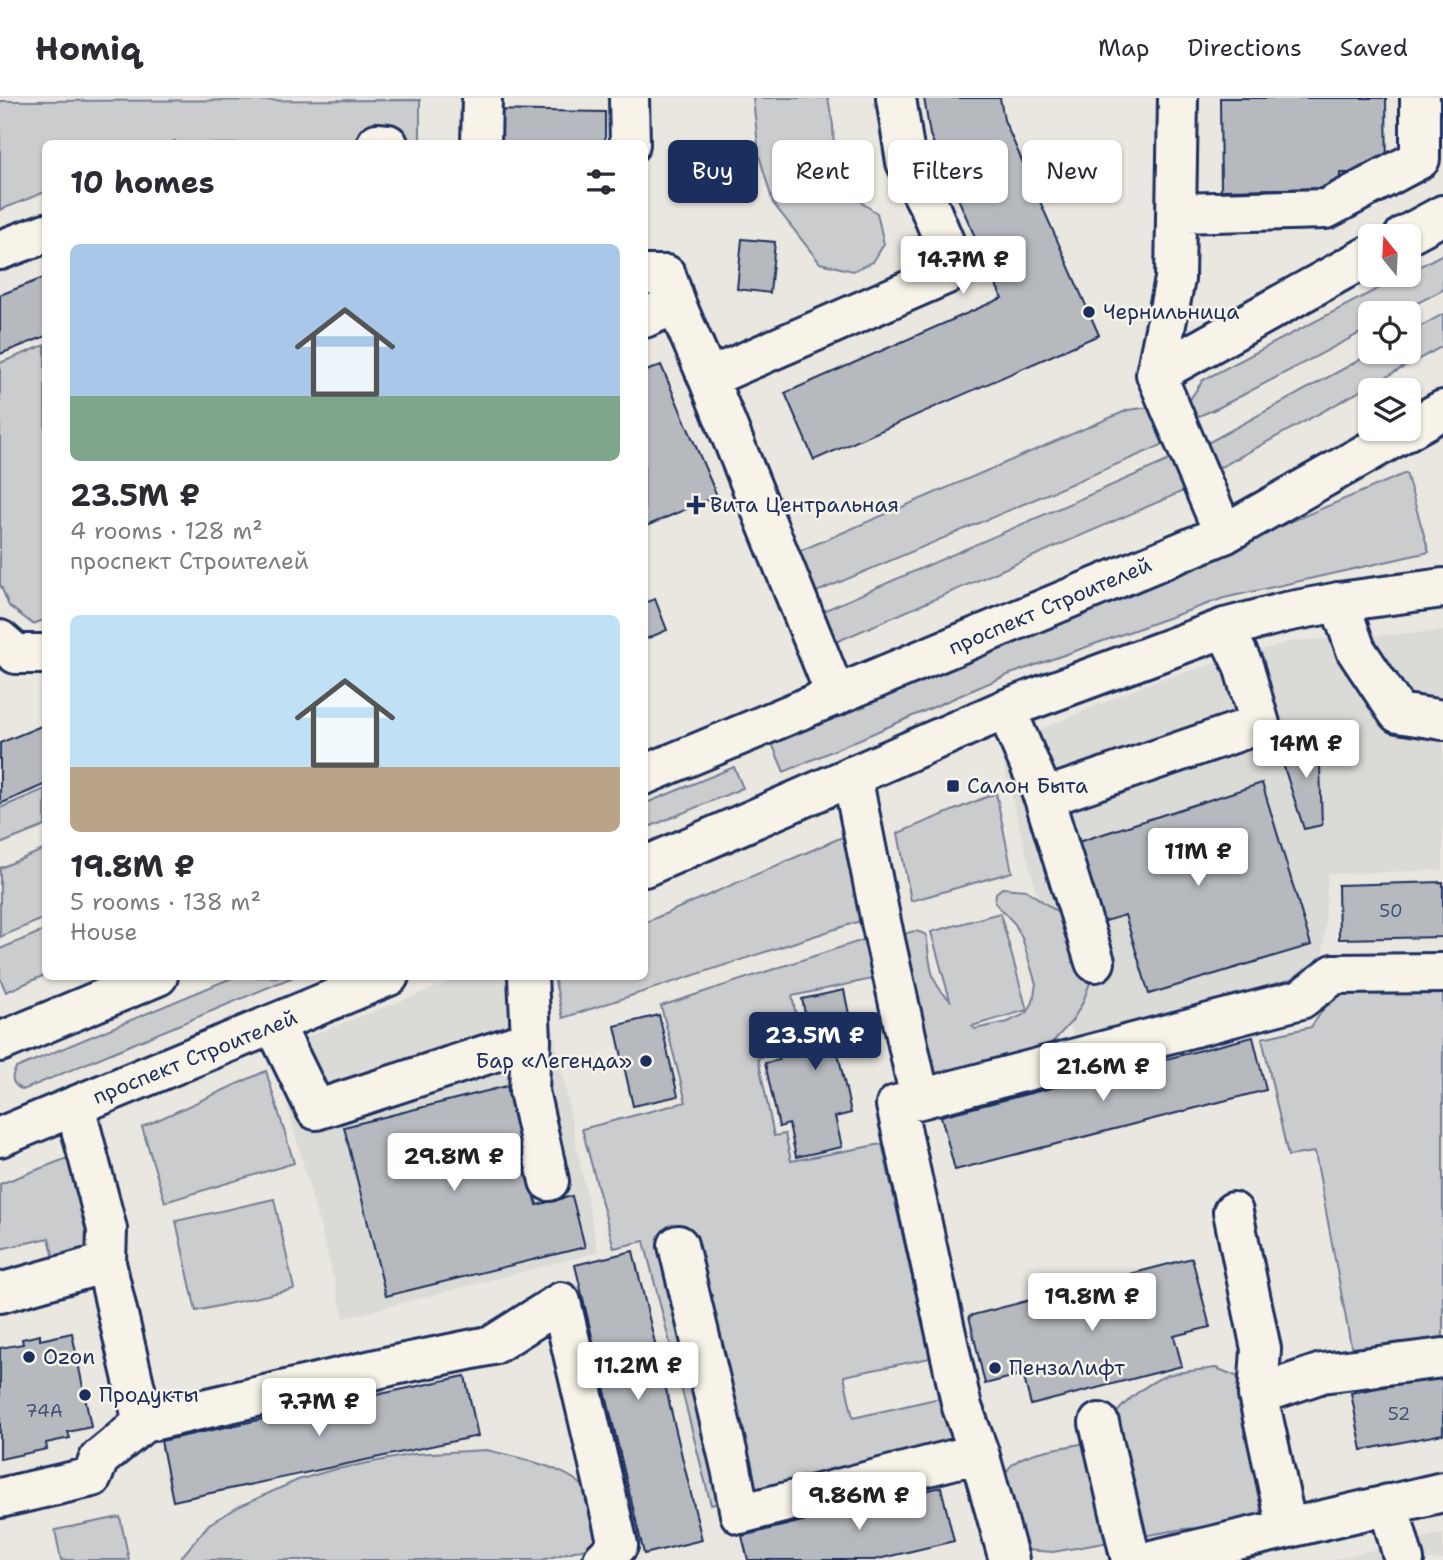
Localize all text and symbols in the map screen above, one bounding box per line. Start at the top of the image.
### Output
text: Homiq [35,26,141,71]
text: Map [1098,32,1149,64]
text: Directions [1187,32,1302,64]
text: Saved [1340,32,1408,64]
chip: Buy [668,140,758,203]
chip: Rent [772,140,874,203]
chip: Filters [888,140,1008,203]
chip: New [1022,140,1122,203]
text: 10 homes [70,162,215,203]
icon: filters [582,163,620,201]
north arrow [1358,224,1421,287]
map controls [1358,224,1421,441]
pin: 14.7M ₽ [898,236,1028,296]
text: 14.7M ₽ [917,244,1009,274]
icon: home [282,289,408,415]
place label: Чернильница [1103,298,1239,326]
button: locate [1358,301,1421,364]
marker: Чернильница [1081,304,1097,320]
button: layers [1358,378,1421,441]
text: 23.5M ₽ [70,475,200,516]
place label: Вита Центральная [710,491,899,519]
marker: Вита Центральная [688,497,704,513]
text: 4 rooms · 128 m² [70,516,263,546]
text: проспект Строителей [70,546,309,576]
street label: проспект Строителей [944,550,1156,661]
icon: home [282,660,408,786]
pin: 14M ₽ [1257,720,1355,780]
text: 14M ₽ [1269,728,1343,758]
place label: Салон Быта [967,772,1088,800]
marker: Салон Быта [945,778,961,794]
pin: 11M ₽ [1149,828,1247,888]
text: 11M ₽ [1164,836,1232,866]
text: 19.8M ₽ [70,846,195,887]
text: 5 rooms · 138 m² [70,887,261,917]
house number: 50 [1379,899,1403,923]
text: House [70,917,138,947]
street label: проспект Строителей [89,1003,302,1111]
pin: 23.5M ₽ [750,1012,880,1072]
text: 23.5M ₽ [765,1020,865,1050]
pin: 21.6M ₽ [1038,1044,1168,1103]
place label: Бар «Легенда» [476,1047,632,1075]
text: 21.6M ₽ [1056,1051,1150,1081]
marker: Бар «Легенда» [638,1053,654,1069]
pin: 29.8M ₽ [389,1134,519,1193]
text: 29.8M ₽ [404,1141,504,1171]
pin: 19.8M ₽ [1027,1274,1157,1333]
text: 19.8M ₽ [1044,1281,1140,1311]
pin: 11.2M ₽ [573,1342,703,1402]
place label: Ozon [43,1343,95,1371]
marker: Ozon [21,1349,37,1365]
text: 11.2M ₽ [593,1350,683,1380]
place label: ПензаЛифт [1009,1354,1125,1382]
marker: ПензаЛифт [987,1360,1003,1376]
pin: 7.7M ₽ [262,1378,376,1438]
place label: Продукты [99,1381,199,1409]
text: 7.7M ₽ [278,1386,360,1416]
marker: Продукты [77,1387,93,1403]
house number: 74А [25,1399,63,1423]
house number: 52 [1388,1402,1410,1426]
pin: 9.86M ₽ [794,1472,924,1532]
text: 9.86M ₽ [808,1480,910,1510]

